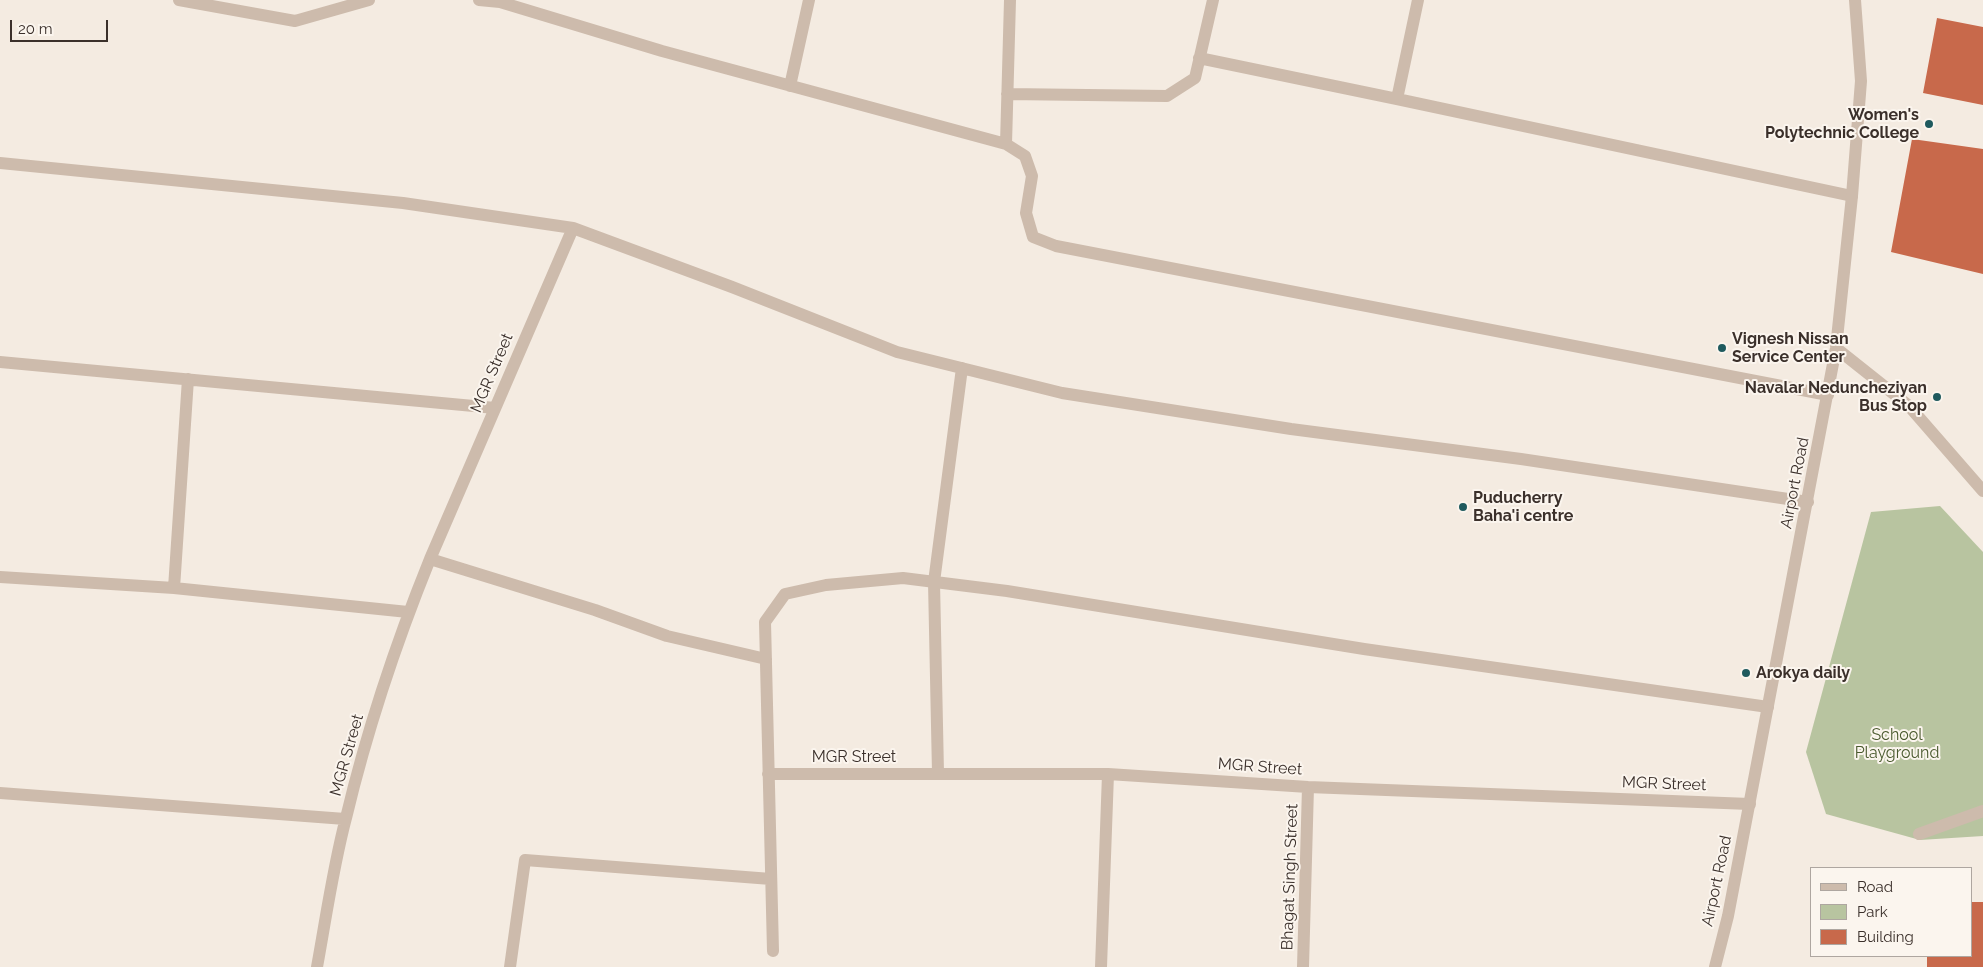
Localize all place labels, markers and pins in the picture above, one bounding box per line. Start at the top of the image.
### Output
place label: Women's Polytechnic College [1765,105,1919,143]
marker: Women's Polytechnic College [1923,118,1935,130]
place label: Vignesh Nissan Service Center [1732,329,1849,367]
marker: Vignesh Nissan Service Center [1716,342,1728,354]
place label: Navalar Neduncheziyan Bus Stop [1745,378,1927,416]
marker: Navalar Neduncheziyan Bus Stop [1931,391,1943,403]
place label: Puducherry Baha'i centre [1473,488,1573,526]
marker: Puducherry Baha'i centre [1457,501,1469,513]
place label: Arokya daily [1756,663,1850,683]
marker: Arokya daily [1740,667,1752,679]

